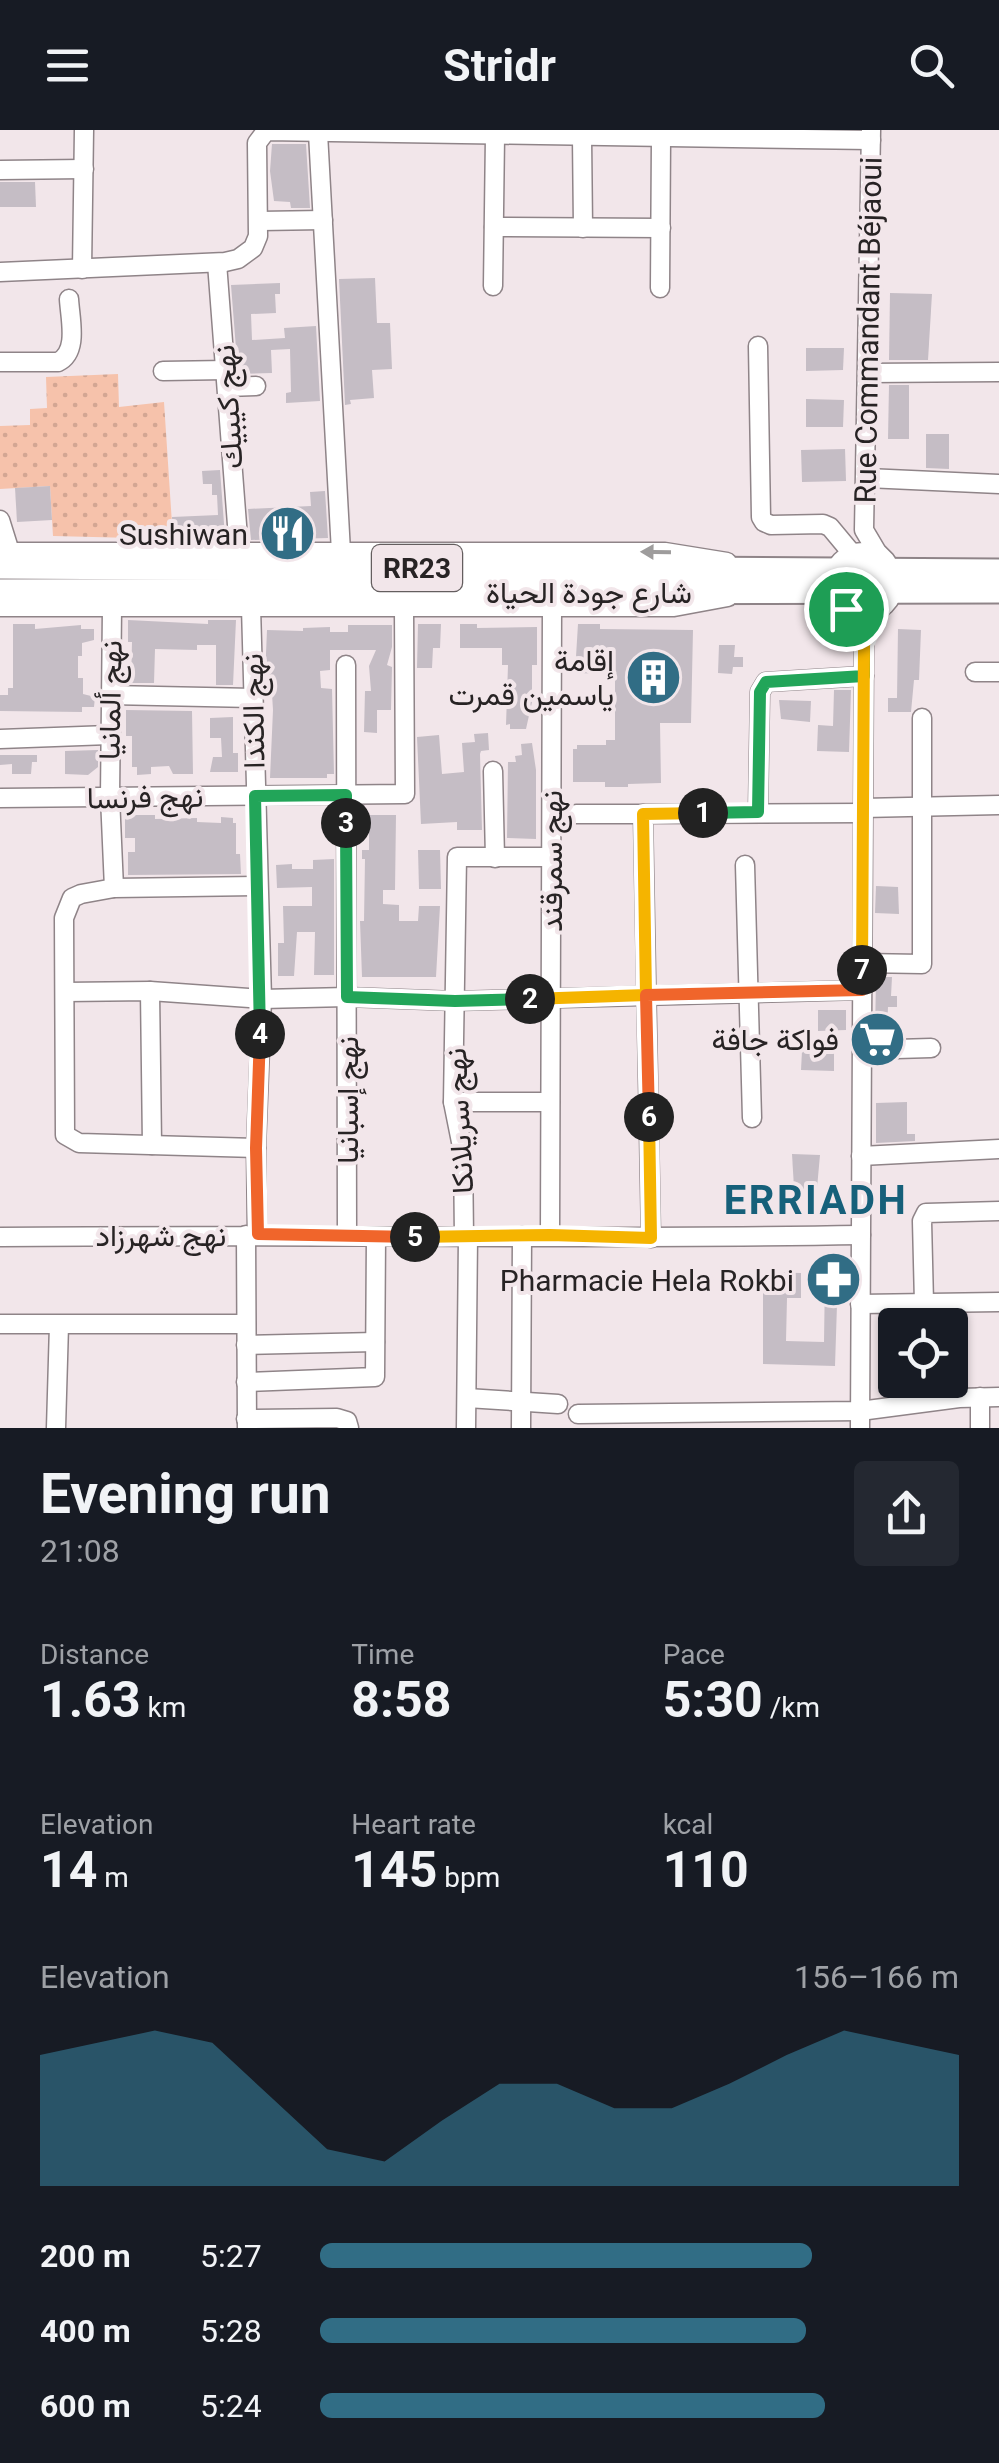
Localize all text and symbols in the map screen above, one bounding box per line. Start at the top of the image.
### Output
icon: menu [40,38,95,93]
icon: search [904,38,959,93]
text: Stridr [443,39,556,92]
street label: Rue Commandant Béjaoui [847,156,889,504]
street label: نهج كيبيك [206,344,253,470]
restaurant icon: Sushiwan [257,504,317,564]
place label: Sushiwan [119,517,248,552]
one-way arrow [640,544,672,560]
road number: RR23 [372,545,462,591]
pin [804,567,889,652]
street label: شارع جودة الحياة [486,575,692,613]
icon: arrive [819,582,874,637]
street label: نهج ألمانيا [91,640,132,760]
place label: إقامة ياسمين قمرت [449,643,614,713]
building icon: إقامة ياسمين قمرت [623,647,683,707]
street label: نهج الكندا [234,653,275,769]
street label: نهج فرنسا [86,778,204,819]
pin: 1 [678,788,728,838]
street label: نهج سمرقند [534,790,572,932]
text: 1 [695,796,711,829]
pin: 3 [321,798,371,848]
text: 3 [338,806,354,839]
pin: 7 [837,945,887,995]
text: 7 [854,953,870,986]
pin: 2 [505,974,555,1024]
text: 2 [522,982,538,1015]
pin: 4 [235,1009,285,1059]
supermarket icon: فواكة جافة [848,1009,908,1069]
text: 4 [252,1017,268,1050]
place label: فواكة جافة [711,1022,839,1058]
street label: نهج إسبانيا [330,1036,368,1164]
street label: نهج سريلانكا [438,1047,483,1195]
pin: 6 [624,1092,674,1142]
text: 6 [641,1100,657,1133]
district label: ERRIADH [724,1177,908,1224]
pin: 5 [390,1212,440,1262]
street label: نهج شهرزاد [96,1218,226,1256]
text: 5 [407,1220,423,1253]
pharmacy icon: Pharmacie Hela Rokbi [803,1250,863,1310]
place label: Pharmacie Hela Rokbi [500,1263,794,1298]
map controls [878,1308,968,1398]
button: locate [878,1308,968,1398]
button: share [854,1461,959,1566]
text: Evening run [40,1462,331,1526]
text: 21:08 [40,1532,120,1570]
text: Distance [40,1638,149,1671]
text: Time [351,1638,414,1671]
text: Pace [663,1638,725,1671]
text: 1.63 [40,1671,141,1729]
text: 8:58 [351,1671,451,1729]
text: 5:30 [663,1671,763,1729]
text: km [141,1691,186,1724]
text: /km [763,1691,820,1724]
text: Elevation [40,1808,153,1841]
text: Heart rate [351,1808,476,1841]
text: kcal [663,1808,713,1841]
text: 14 [40,1841,97,1899]
text: 145 [351,1841,437,1899]
text: 110 [663,1841,749,1899]
text: m [97,1861,129,1894]
text: bpm [437,1861,500,1894]
text: Elevation [40,1958,170,1996]
text: 156–166 m [794,1958,959,1996]
text: 200 m [40,2237,131,2275]
text: 5:27 [200,2237,262,2275]
text: 400 m [40,2312,131,2350]
text: 5:28 [200,2312,262,2350]
text: 600 m [40,2387,131,2425]
text: 5:24 [200,2387,262,2425]

